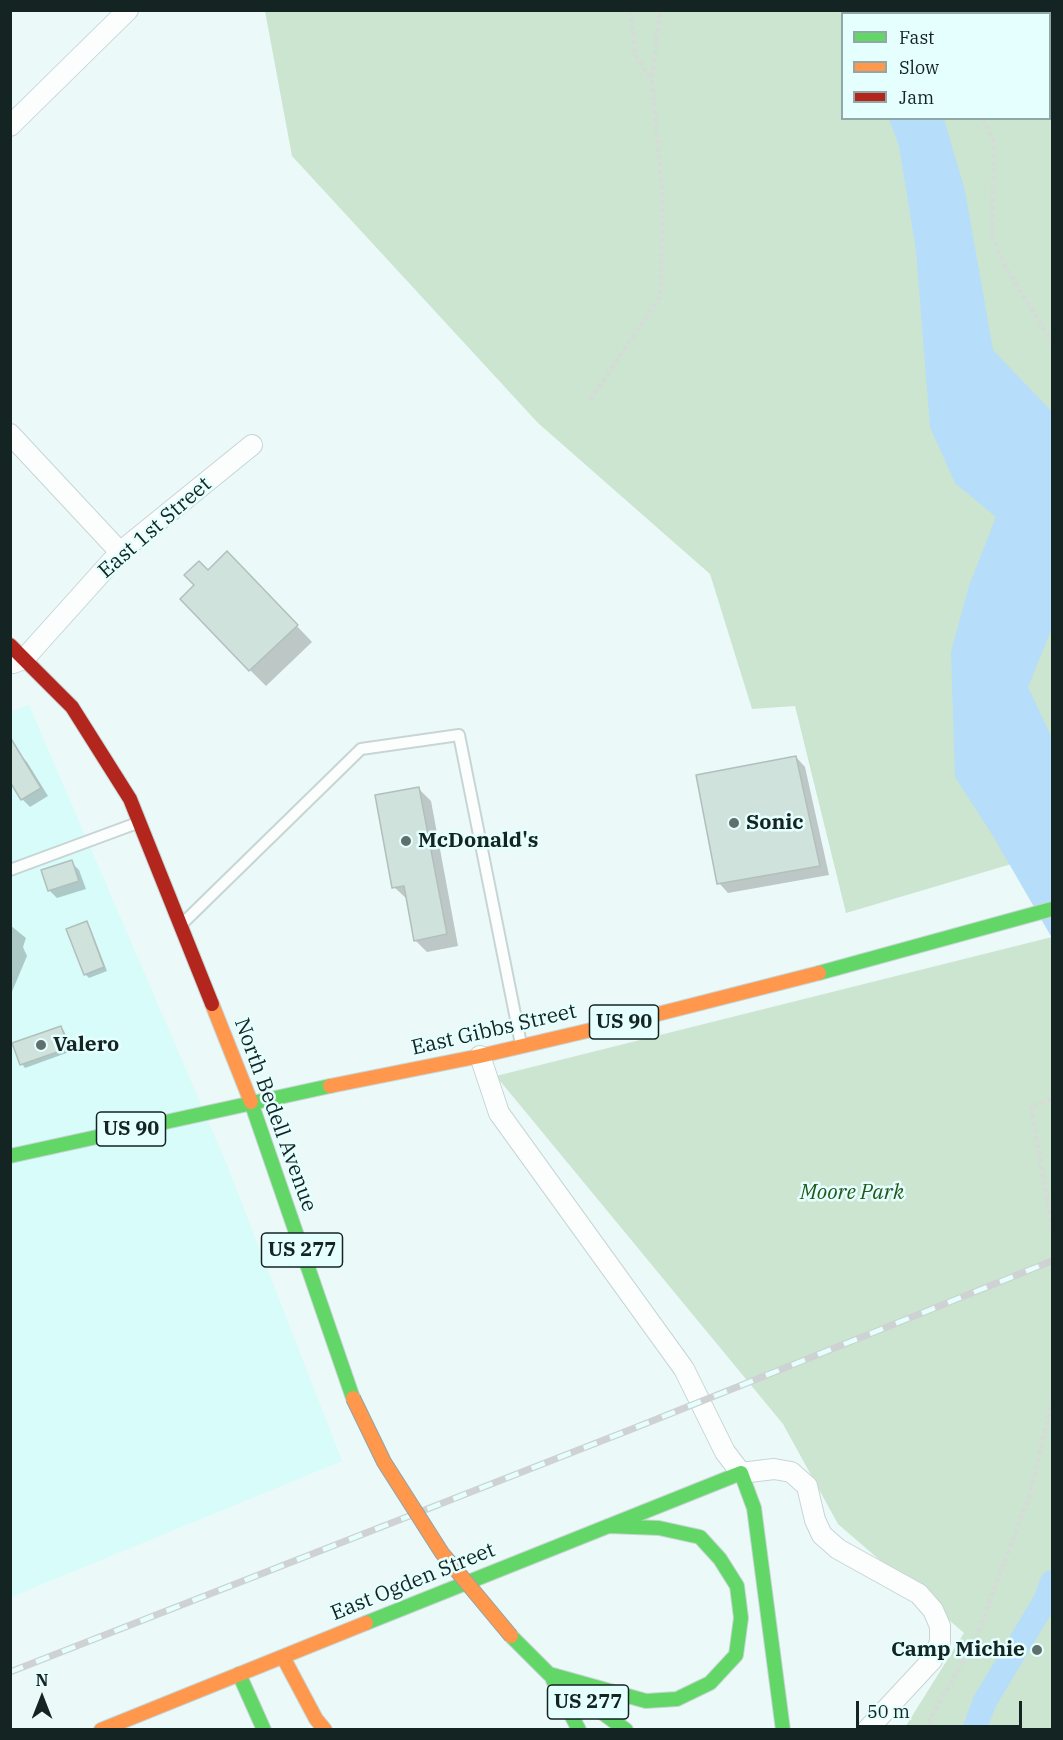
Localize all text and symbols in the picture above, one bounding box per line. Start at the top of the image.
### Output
legend [841,12,1051,120]
text: Fast [899,26,934,49]
text: Slow [899,56,939,79]
text: Jam [899,86,934,109]
street label: East 1st Street [93,472,217,584]
place label: Sonic [746,810,804,836]
marker: Sonic [727,816,741,830]
place label: McDonald's [418,828,538,854]
marker: McDonald's [399,834,413,848]
street label: East Gibbs Street [409,999,579,1061]
road number: US 90 [590,1005,658,1039]
street label: North Bedell Avenue [228,1015,322,1215]
place label: Valero [53,1032,119,1058]
marker: Valero [34,1038,48,1052]
road number: US 90 [96,1112,166,1146]
park label: Moore Park [800,1180,904,1206]
road number: US 277 [262,1233,342,1267]
street label: East Ogden Street [327,1538,499,1626]
place label: Camp Michie [891,1637,1025,1663]
marker: Camp Michie [1030,1643,1044,1657]
north arrow [12,1668,72,1728]
text: N [36,1670,48,1690]
road number: US 277 [548,1685,628,1719]
scale bar [859,1689,1026,1727]
text: 50 m [867,1700,910,1723]

